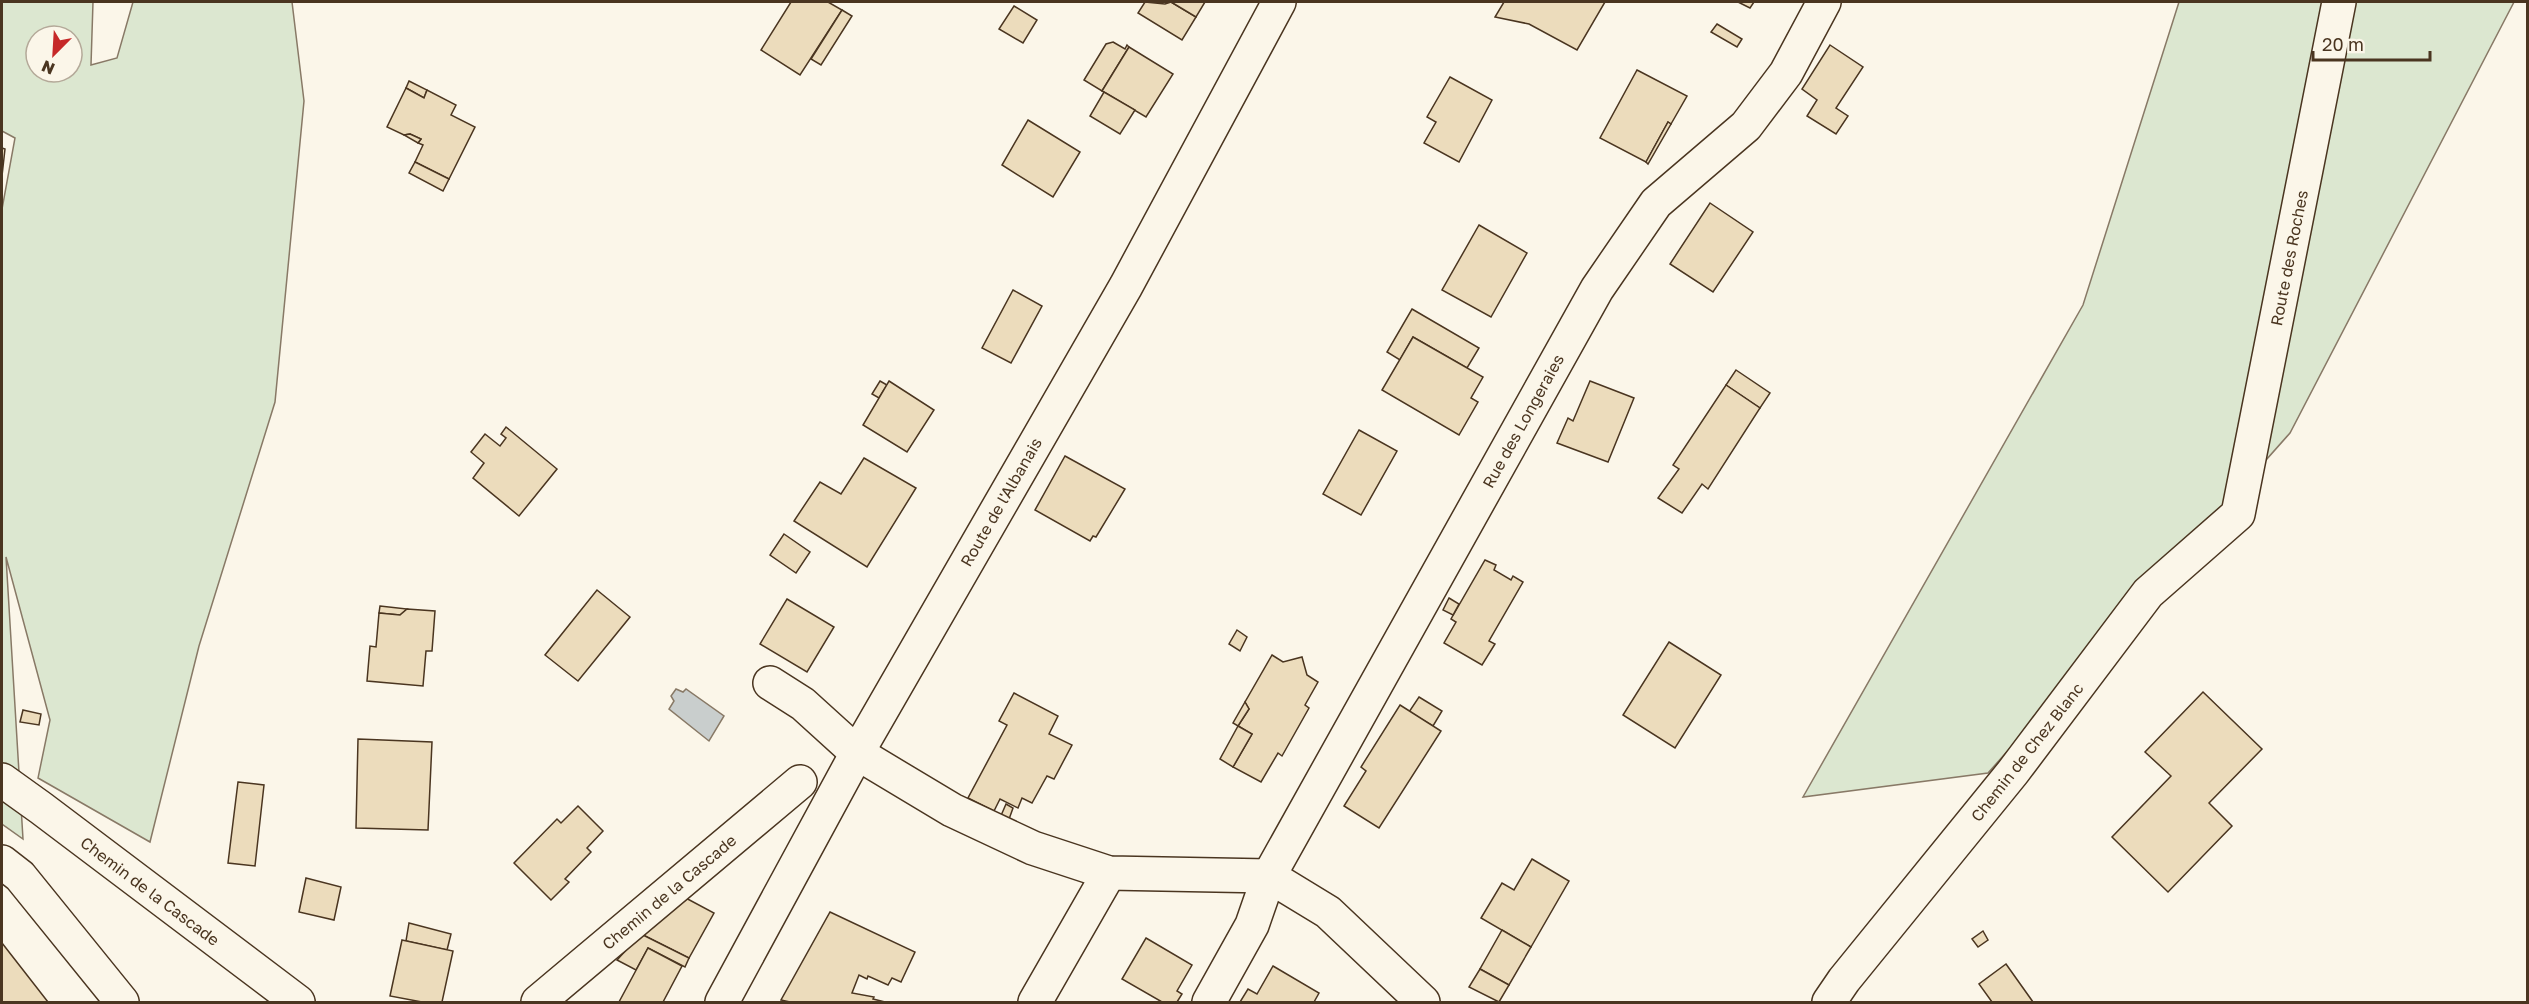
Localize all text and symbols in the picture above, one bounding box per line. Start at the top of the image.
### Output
north arrow [24,24,84,84]
scale bar [2313,24,2430,62]
text: 20 m [2322,33,2364,55]
text: N [38,56,58,79]
street label: Route des Roches [2266,188,2312,328]
street label: Rue des Longeraies [1478,351,1568,491]
street label: Route de l'Albanais [956,434,1046,570]
street label: Chemin de Chez Blanc [1966,678,2088,826]
street label: Chemin de la Cascade [598,830,740,954]
street label: Chemin de la Cascade [77,832,223,950]

